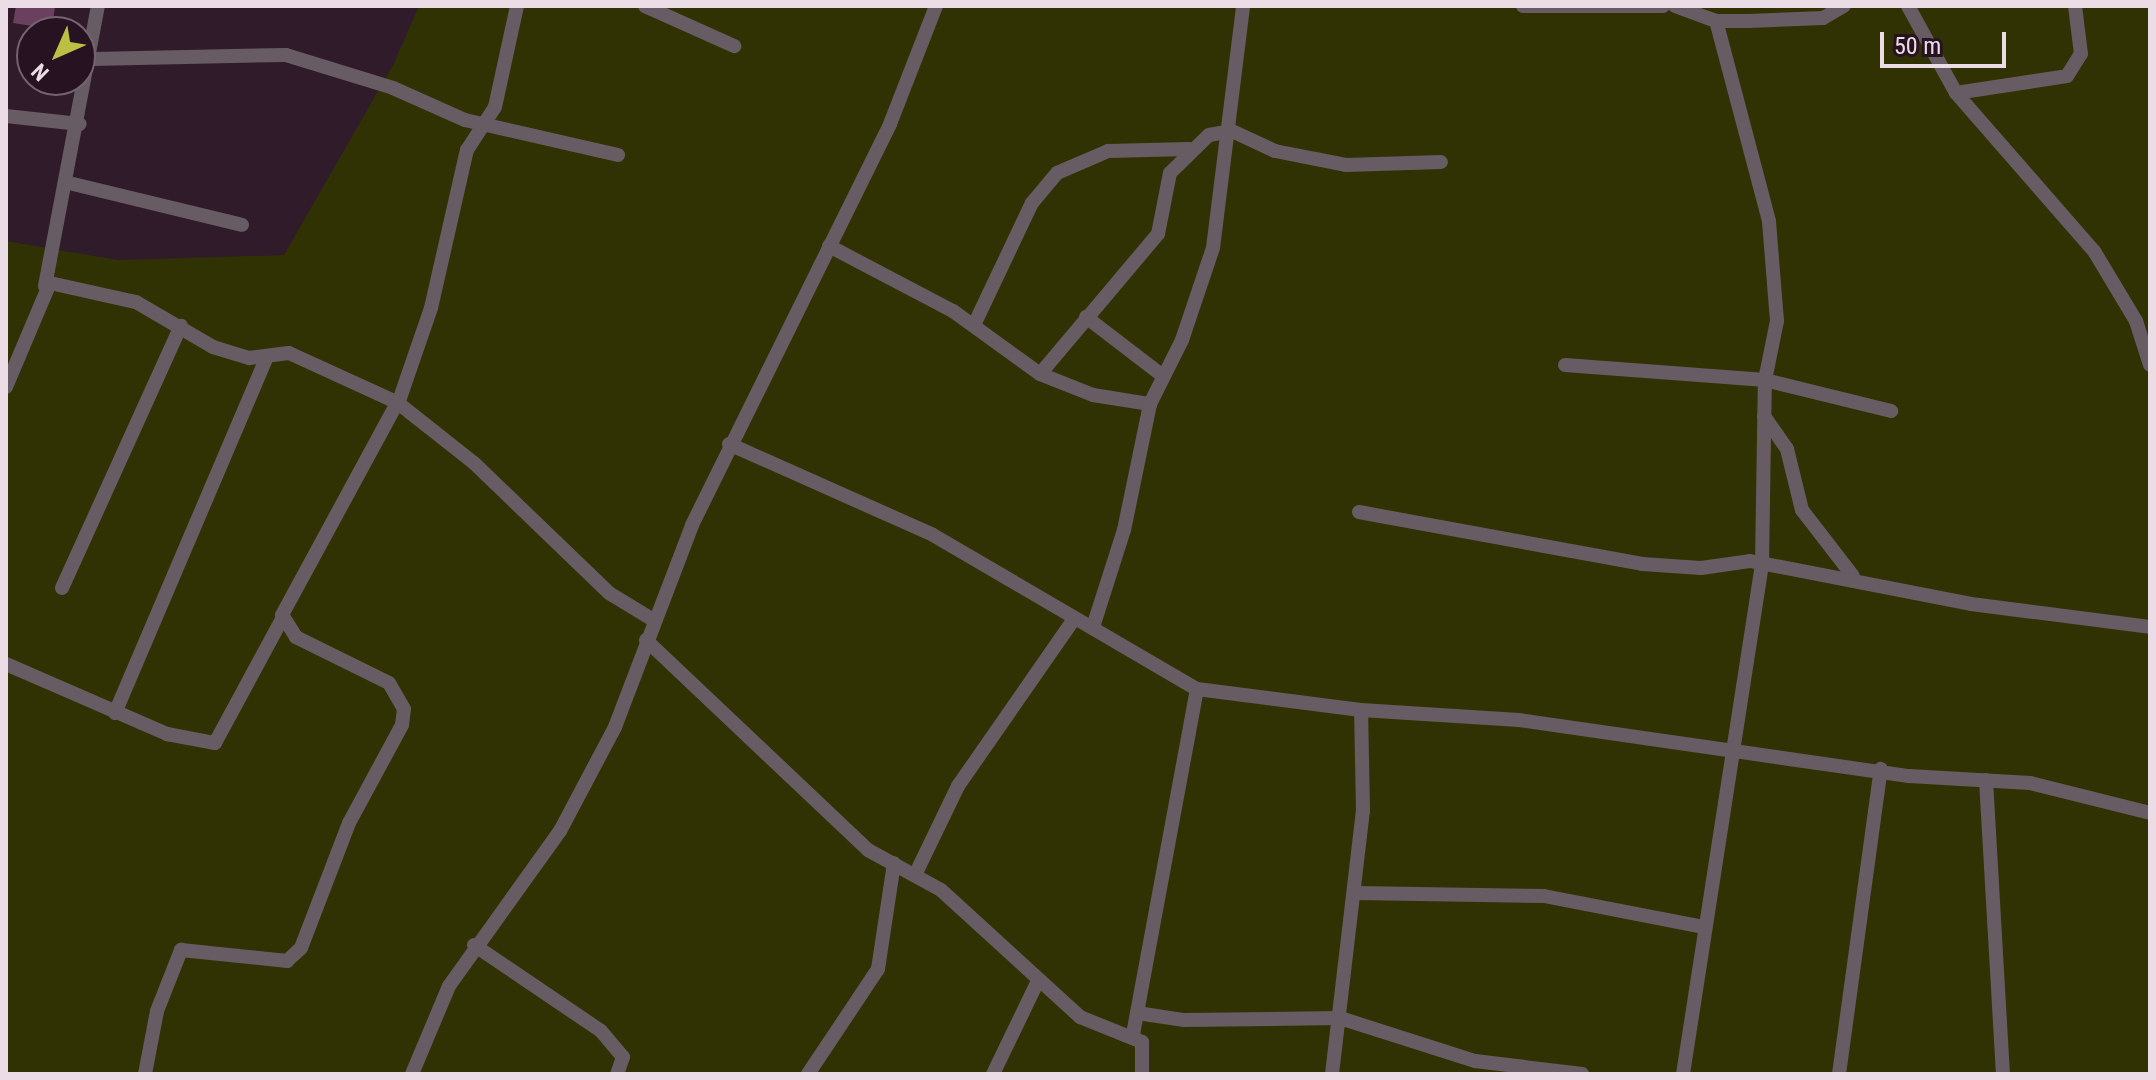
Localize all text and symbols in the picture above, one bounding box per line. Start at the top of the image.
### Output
north arrow [16,16,96,96]
scale bar [1884,16,2010,66]
text: 50 m [1894,32,1941,60]
text: N [26,58,54,86]

